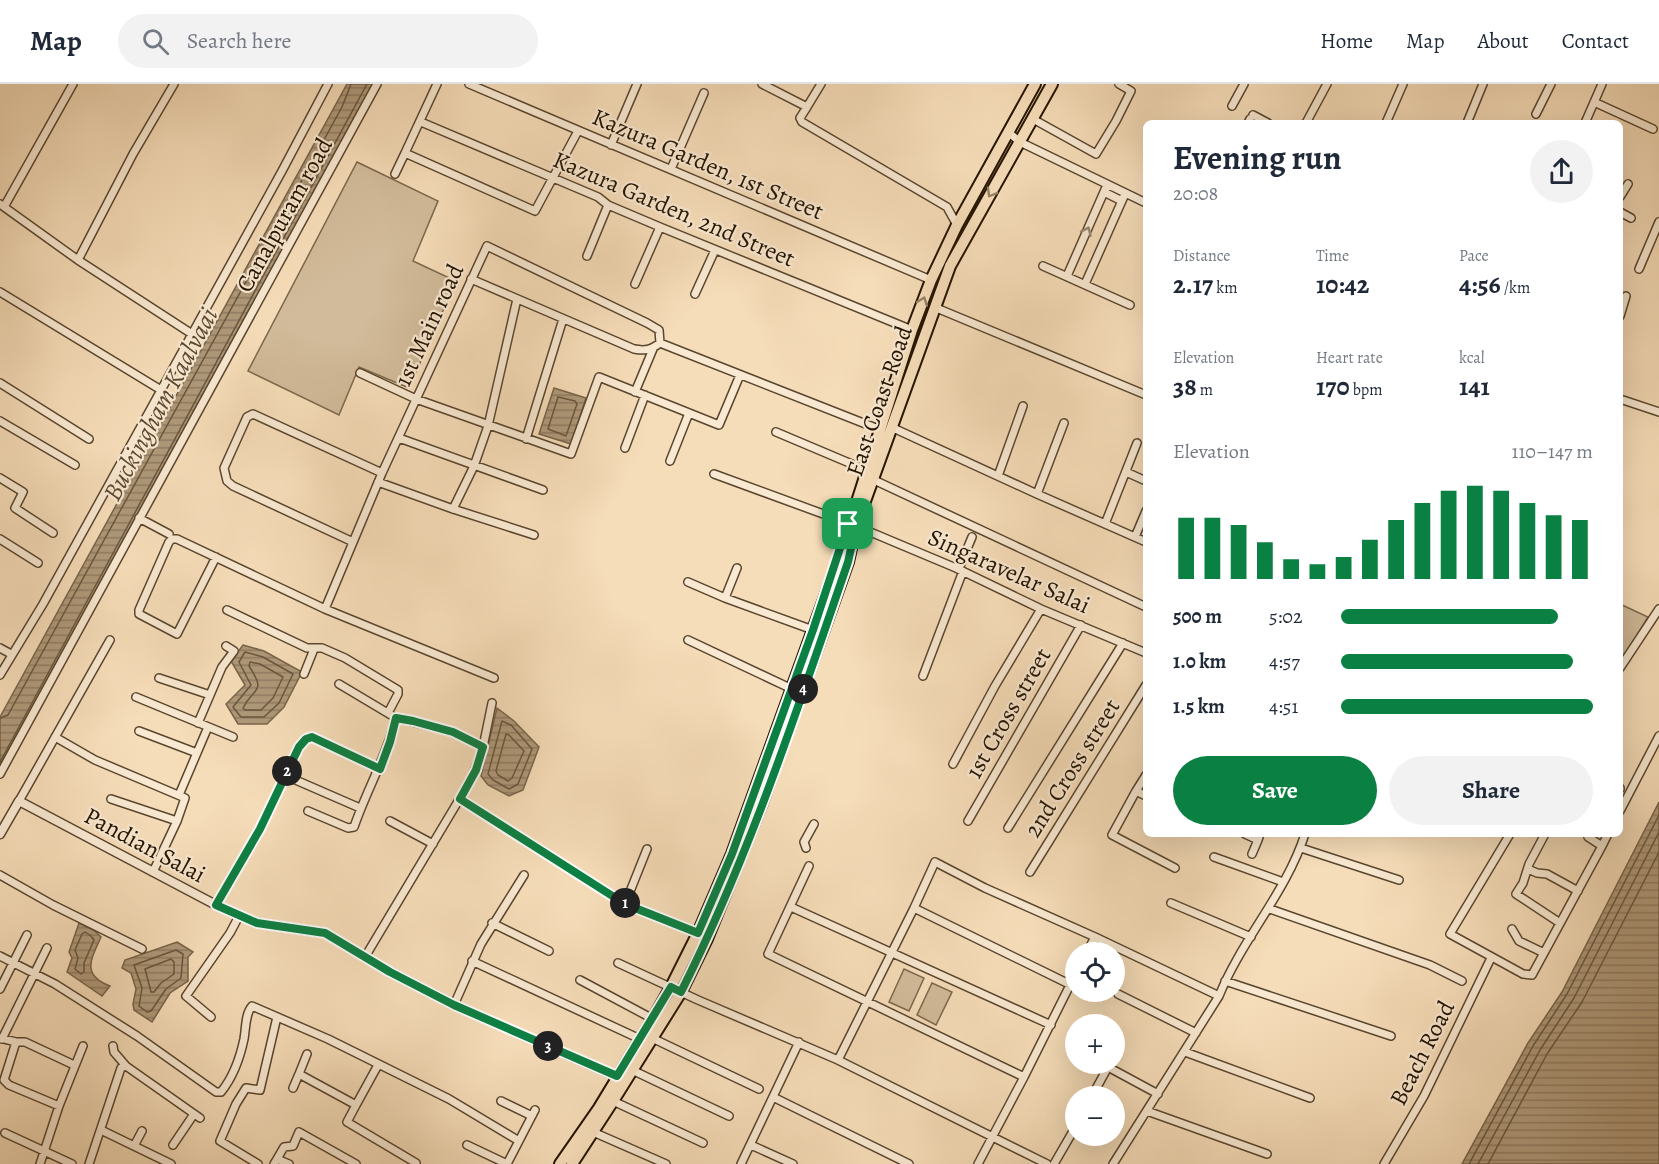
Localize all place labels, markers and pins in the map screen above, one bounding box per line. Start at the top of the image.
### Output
pin [822,498,873,549]
pin: 4 [788,674,818,704]
pin: 2 [272,756,302,786]
pin: 1 [610,888,640,918]
pin: 3 [533,1031,563,1061]

